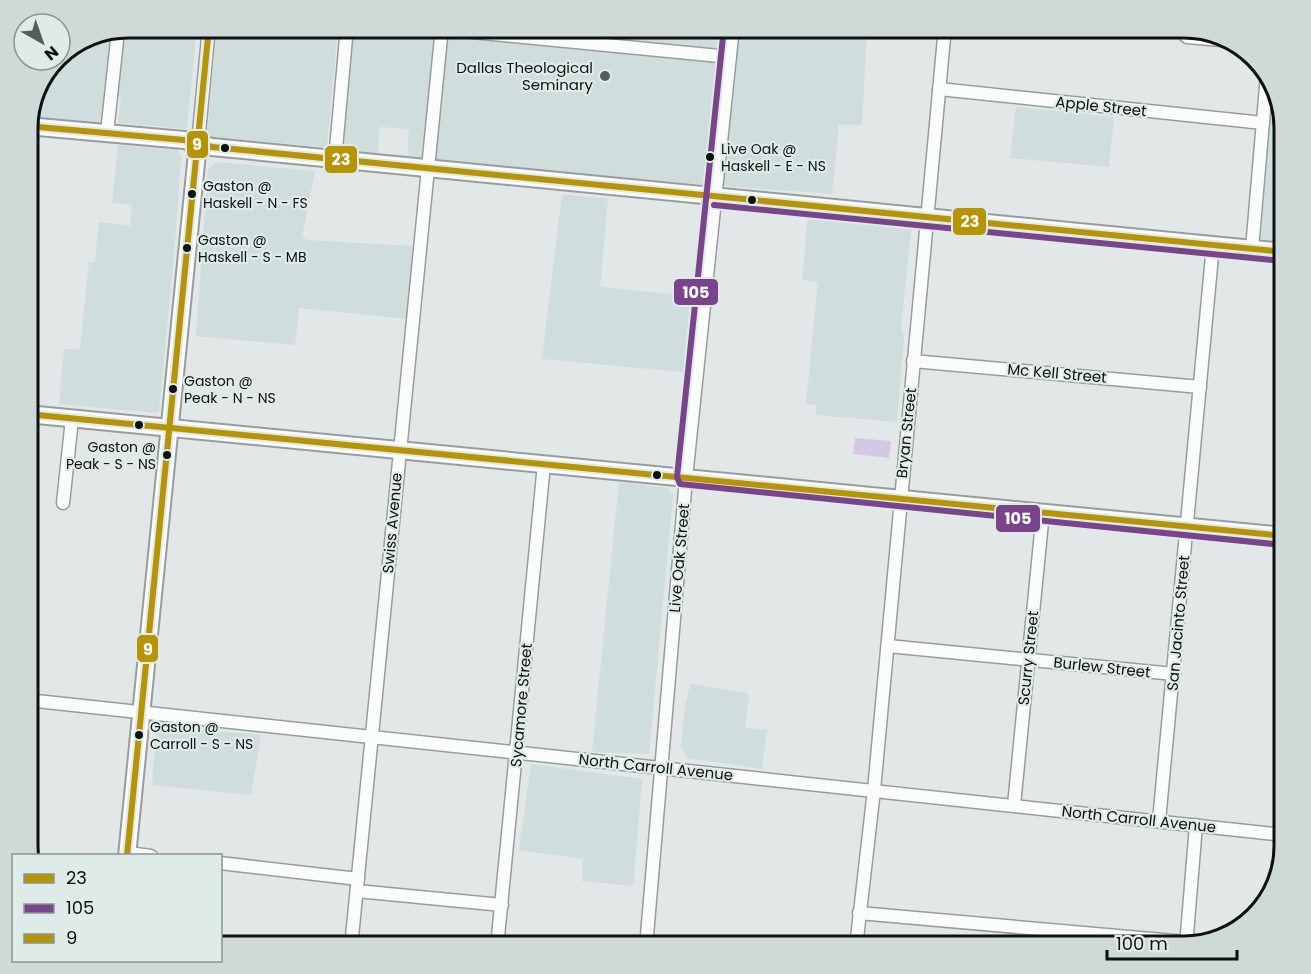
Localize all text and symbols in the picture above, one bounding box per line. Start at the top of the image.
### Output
north arrow [12,12,72,72]
text: N [39,40,63,66]
place label: Dallas Theological Seminary [456,57,594,95]
marker: Dallas Theological Seminary [598,69,612,83]
street label: Apple Street [1054,91,1148,121]
line badge: 9 [186,130,209,159]
text: 9 [192,133,202,156]
place label: Live Oak @ Haskell - E - NS [721,139,826,176]
unlabelled marker [219,142,231,154]
line badge: 23 [324,145,358,174]
text: 23 [332,148,350,171]
marker: Live Oak @ Haskell - E - NS [704,151,716,163]
place label: Gaston @ Haskell - N - FS [203,176,308,213]
marker: Gaston @ Haskell - N - FS [186,188,198,200]
unlabelled marker [746,194,758,206]
line badge: 23 [952,207,987,236]
text: 23 [961,210,979,233]
place label: Gaston @ Haskell - S - MB [198,230,306,267]
marker: Gaston @ Haskell - S - MB [181,242,193,254]
line badge: 105 [673,278,719,306]
text: 105 [683,281,709,304]
street label: Mc Kell Street [1006,358,1108,388]
place label: Gaston @ Peak - N - NS [184,371,276,408]
marker: Gaston @ Peak - N - NS [167,383,179,395]
street label: Bryan Street [891,387,921,479]
unlabelled marker [133,419,145,431]
place label: Gaston @ Peak - S - NS [66,437,156,474]
marker: Gaston @ Peak - S - NS [161,449,173,461]
unlabelled marker [651,469,663,481]
street label: Swiss Avenue [377,472,407,574]
street label: Live Oak Street [664,503,694,613]
line badge: 105 [995,504,1041,533]
text: 105 [1005,507,1031,530]
street label: San Jacinto Street [1162,554,1194,692]
street label: Scurry Street [1013,610,1043,706]
line badge: 9 [136,634,159,663]
text: 9 [143,638,153,661]
street label: Sycamore Street [505,642,537,768]
street label: Burlew Street [1052,651,1152,683]
place label: Gaston @ Carroll - S - NS [150,717,253,754]
marker: Gaston @ Carroll - S - NS [133,729,145,741]
street label: North Carroll Avenue [578,748,734,786]
street label: North Carroll Avenue [1061,800,1217,838]
legend [12,854,222,962]
text: 23 [66,865,87,890]
text: 105 [66,895,94,920]
scale bar [1107,923,1238,961]
text: 9 [66,925,77,950]
text: 100 m [1116,931,1168,956]

